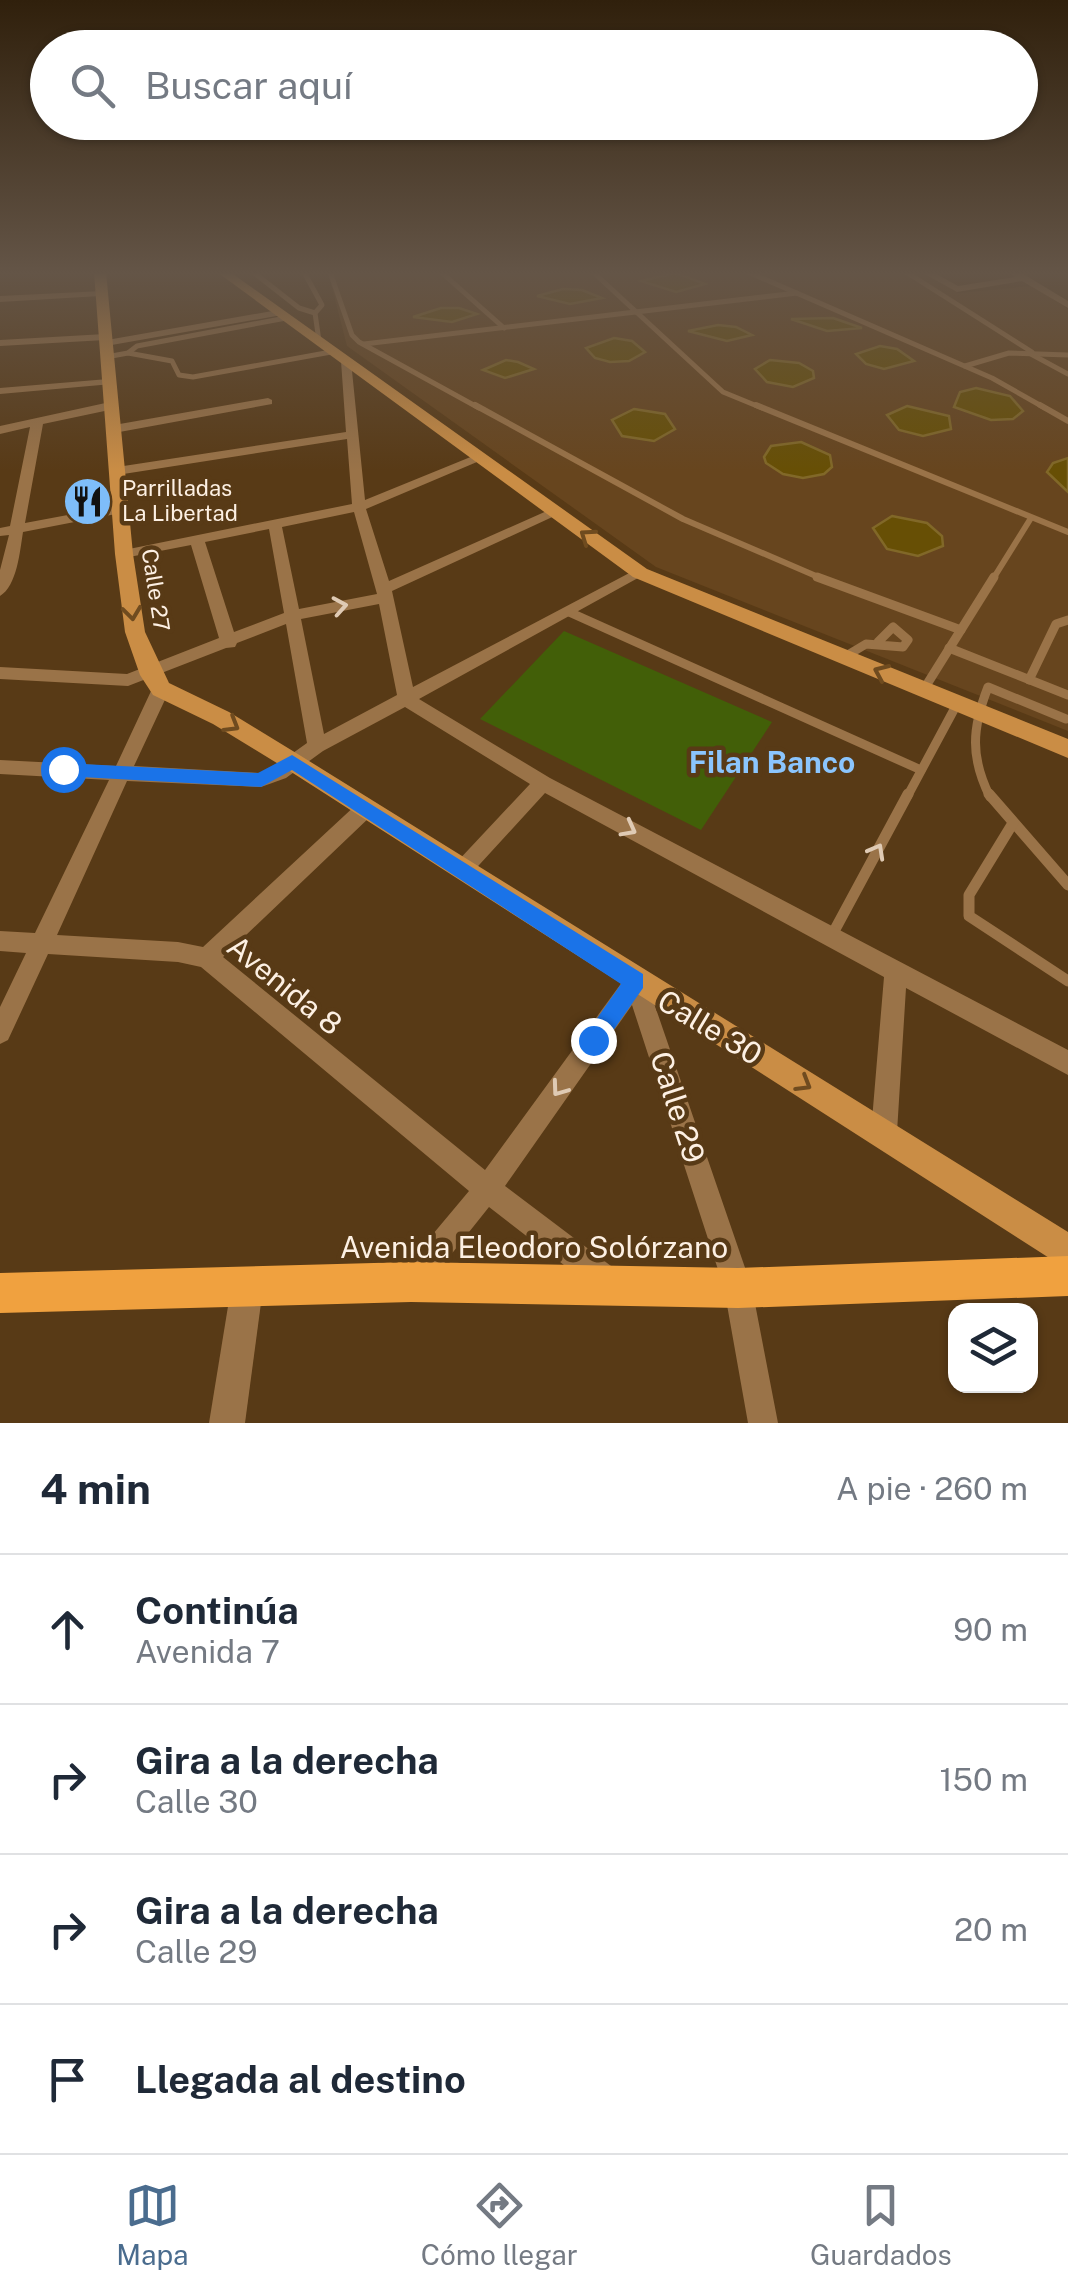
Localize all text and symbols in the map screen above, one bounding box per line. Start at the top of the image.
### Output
search box [30,30,1038,140]
icon: search [65,58,120,113]
text: Buscar aquí [145,63,352,108]
restaurant icon: Parrilladas La Libertad [61,475,113,527]
place label: Parrilladas La Libertad [122,475,238,526]
one-way arrow [579,530,598,548]
street label: Calle 27 [137,547,175,633]
one-way arrow [332,596,348,617]
one-way arrow [121,605,142,621]
one-way arrow [873,664,891,684]
one-way arrow [221,713,239,732]
district label: Filan Banco [689,744,855,780]
route start [41,747,87,793]
one-way arrow [618,817,637,836]
one-way arrow [864,844,884,862]
street label: Avenida 8 [220,928,350,1042]
street label: Calle 30 [651,982,769,1072]
route end [571,1018,617,1064]
street label: Calle 29 [643,1047,713,1167]
one-way arrow [793,1072,811,1091]
one-way arrow [553,1078,570,1096]
street label: Avenida Eleodoro Solórzano [340,1229,728,1265]
map controls [948,1303,1038,1393]
button: layers [948,1303,1038,1393]
text: 4 min [40,1464,151,1513]
text: A pie · 260 m [836,1470,1028,1507]
text: Continúa [135,1588,299,1633]
icon: ahead [40,1602,95,1657]
text: 90 m [953,1611,1028,1648]
text: Avenida 7 [135,1633,280,1670]
text: Gira a la derecha [135,1738,439,1783]
icon: right [40,1752,95,1807]
text: 150 m [939,1761,1028,1798]
text: Calle 30 [135,1783,258,1820]
text: Gira a la derecha [135,1888,439,1933]
icon: right [40,1902,95,1957]
text: 20 m [954,1911,1028,1948]
text: Calle 29 [135,1933,257,1970]
icon: arrive [40,2052,95,2107]
text: Llegada al destino [135,2057,466,2102]
tab: Mapa [116,2178,188,2271]
tab: Cómo llegar [421,2178,578,2271]
tab: Guardados [810,2178,952,2271]

